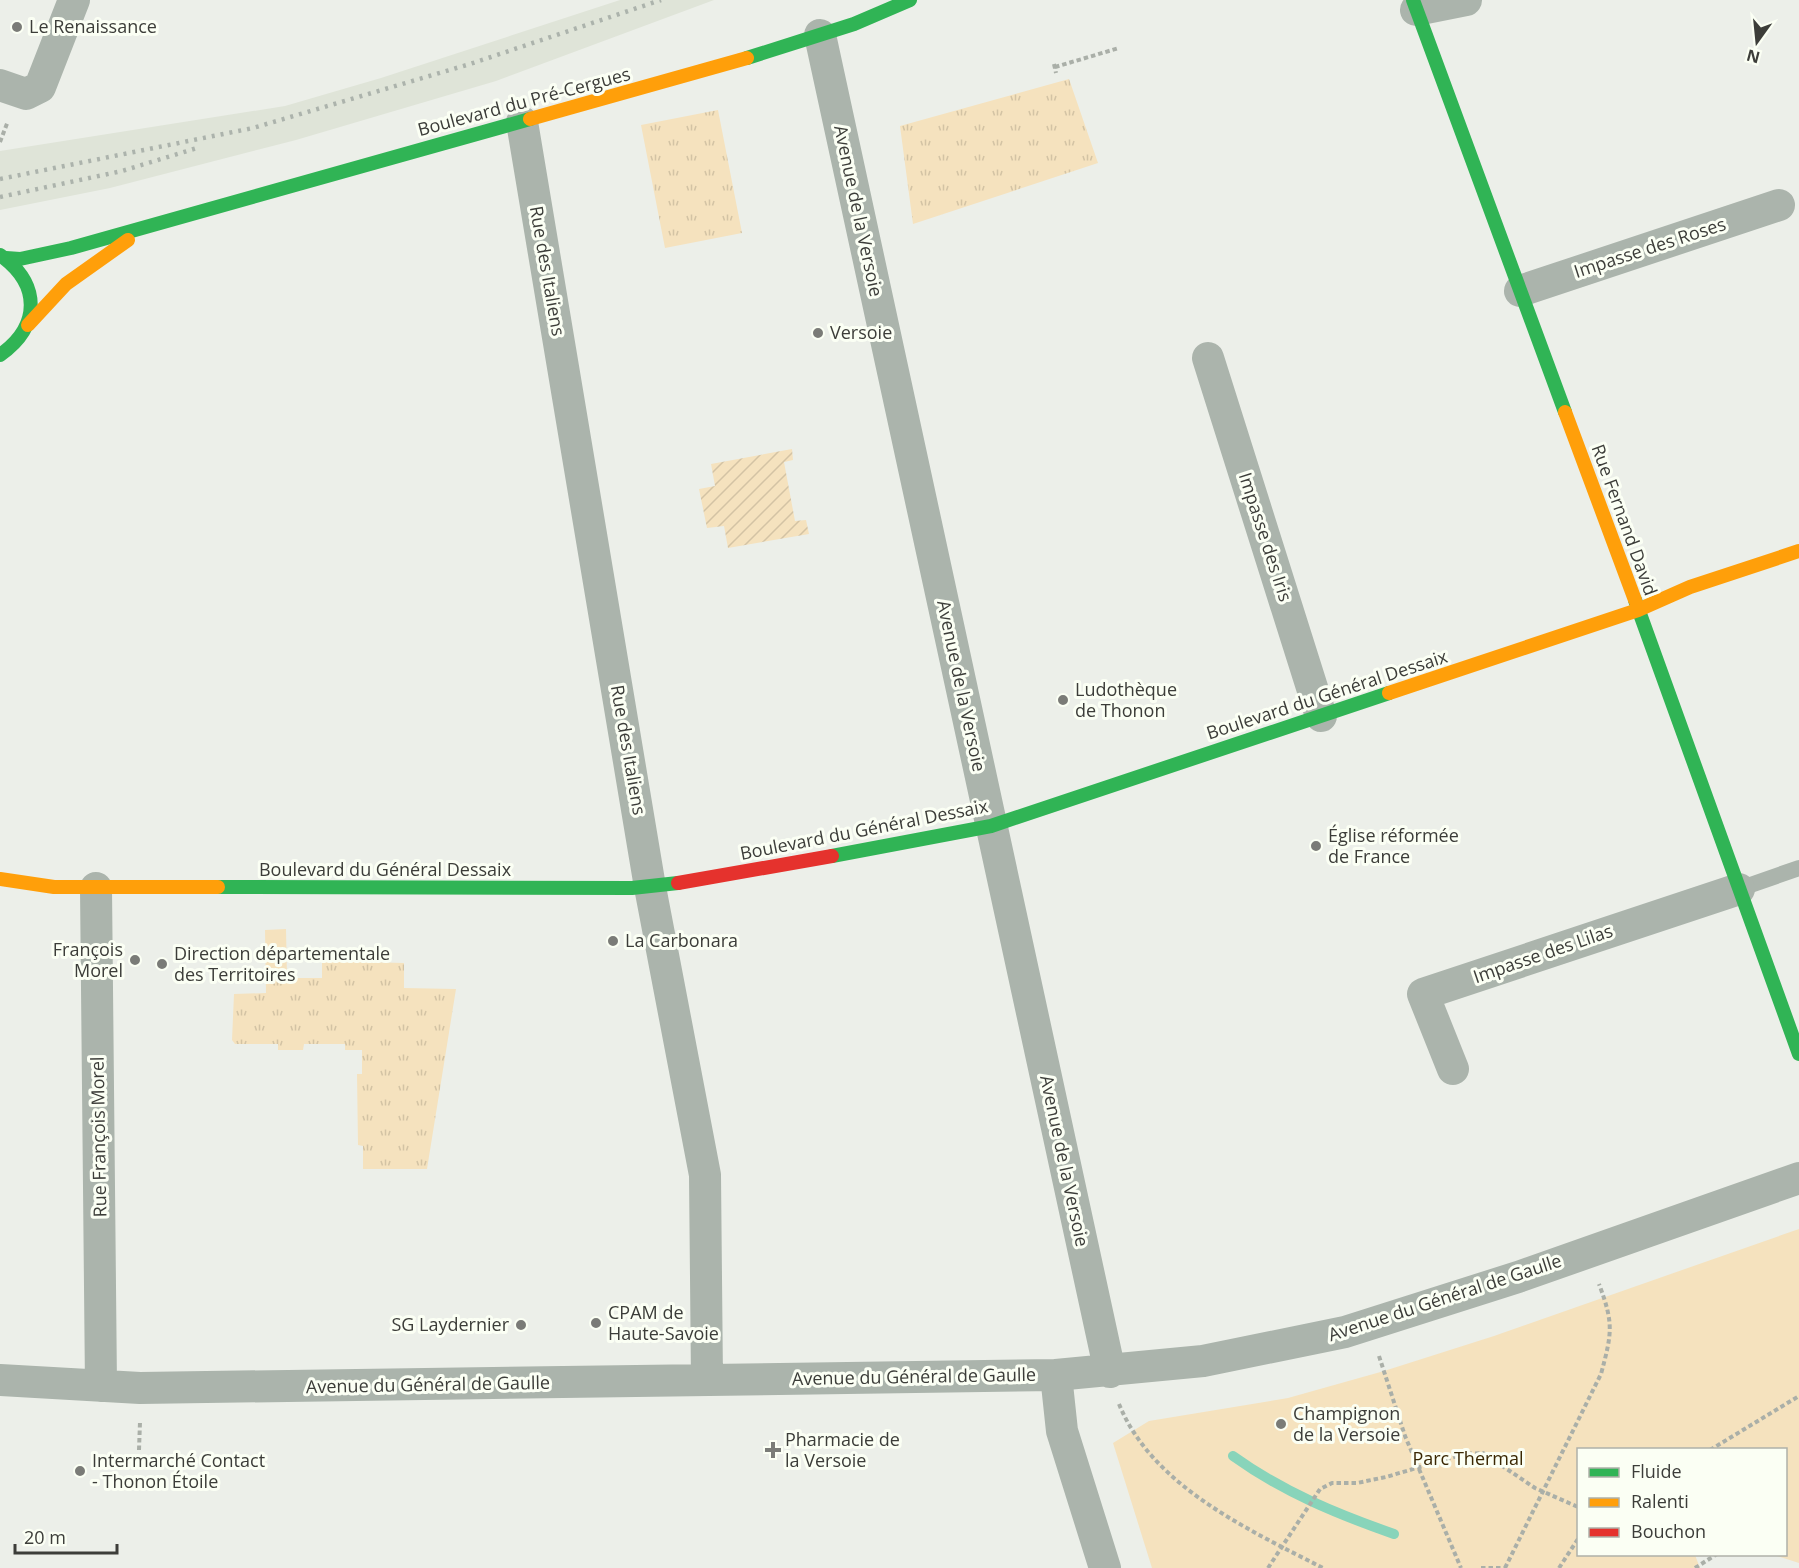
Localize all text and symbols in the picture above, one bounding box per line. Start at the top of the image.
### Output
north arrow [1727,12,1787,72]
place label: Le Renaissance [29,14,157,38]
marker: Le Renaissance [10,20,24,34]
text: N [1744,44,1762,69]
street label: Boulevard du Pré-Cergues [415,61,633,141]
street label: Avenue de la Versoie [829,123,889,299]
street label: Rue des Italiens [525,204,571,338]
street label: Impasse des Roses [1571,211,1729,283]
place label: Versoie [830,320,892,344]
marker: Versoie [811,326,825,340]
street label: Rue Fernand David [1586,441,1663,599]
street label: Impasse des Iris [1234,469,1298,604]
street label: Avenue de la Versoie [932,598,992,774]
street label: Boulevard du Général Dessaix [1203,644,1451,744]
place label: Ludothèque de Thonon [1075,677,1177,722]
street label: Rue des Italiens [606,683,652,817]
marker: Ludothèque de Thonon [1056,693,1070,707]
street label: Boulevard du Général Dessaix [738,793,990,865]
place label: Église réformée de France [1328,823,1459,868]
marker: Église réformée de France [1309,839,1323,853]
street label: Boulevard du Général Dessaix [259,857,512,881]
street label: Impasse des Lilas [1470,918,1616,988]
place label: La Carbonara [625,928,738,952]
marker: La Carbonara [606,934,620,948]
place label: François Morel [53,937,123,982]
place label: Direction départementale des Territoires [174,941,390,986]
marker: François Morel [128,953,142,967]
marker: Direction départementale des Territoires [155,957,169,971]
street label: Rue François Morel [85,1056,111,1218]
street label: Avenue de la Versoie [1035,1073,1095,1249]
street label: Avenue du Général de Gaulle [1325,1248,1564,1346]
place label: CPAM de Haute-Savoie [608,1300,719,1345]
place label: SG Laydernier [391,1312,510,1336]
marker: CPAM de Haute-Savoie [589,1316,603,1330]
marker: SG Laydernier [514,1318,528,1332]
street label: Avenue du Général de Gaulle [792,1362,1036,1390]
street label: Avenue du Général de Gaulle [306,1370,550,1398]
place label: Champignon de la Versoie [1293,1401,1400,1446]
marker: Champignon de la Versoie [1274,1417,1288,1431]
place label: Pharmacie de la Versoie [785,1427,900,1472]
marker: Pharmacie de la Versoie [766,1443,780,1457]
park label: Parc Thermal [1412,1446,1524,1470]
place label: Intermarché Contact - Thonon Étoile [92,1448,265,1493]
legend [1577,1448,1787,1556]
text: Fluide [1631,1459,1682,1483]
marker: Intermarché Contact - Thonon Étoile [73,1464,87,1478]
text: Ralenti [1631,1489,1689,1513]
scale bar [15,1517,117,1555]
text: Bouchon [1631,1519,1706,1543]
text: 20 m [24,1525,66,1549]

